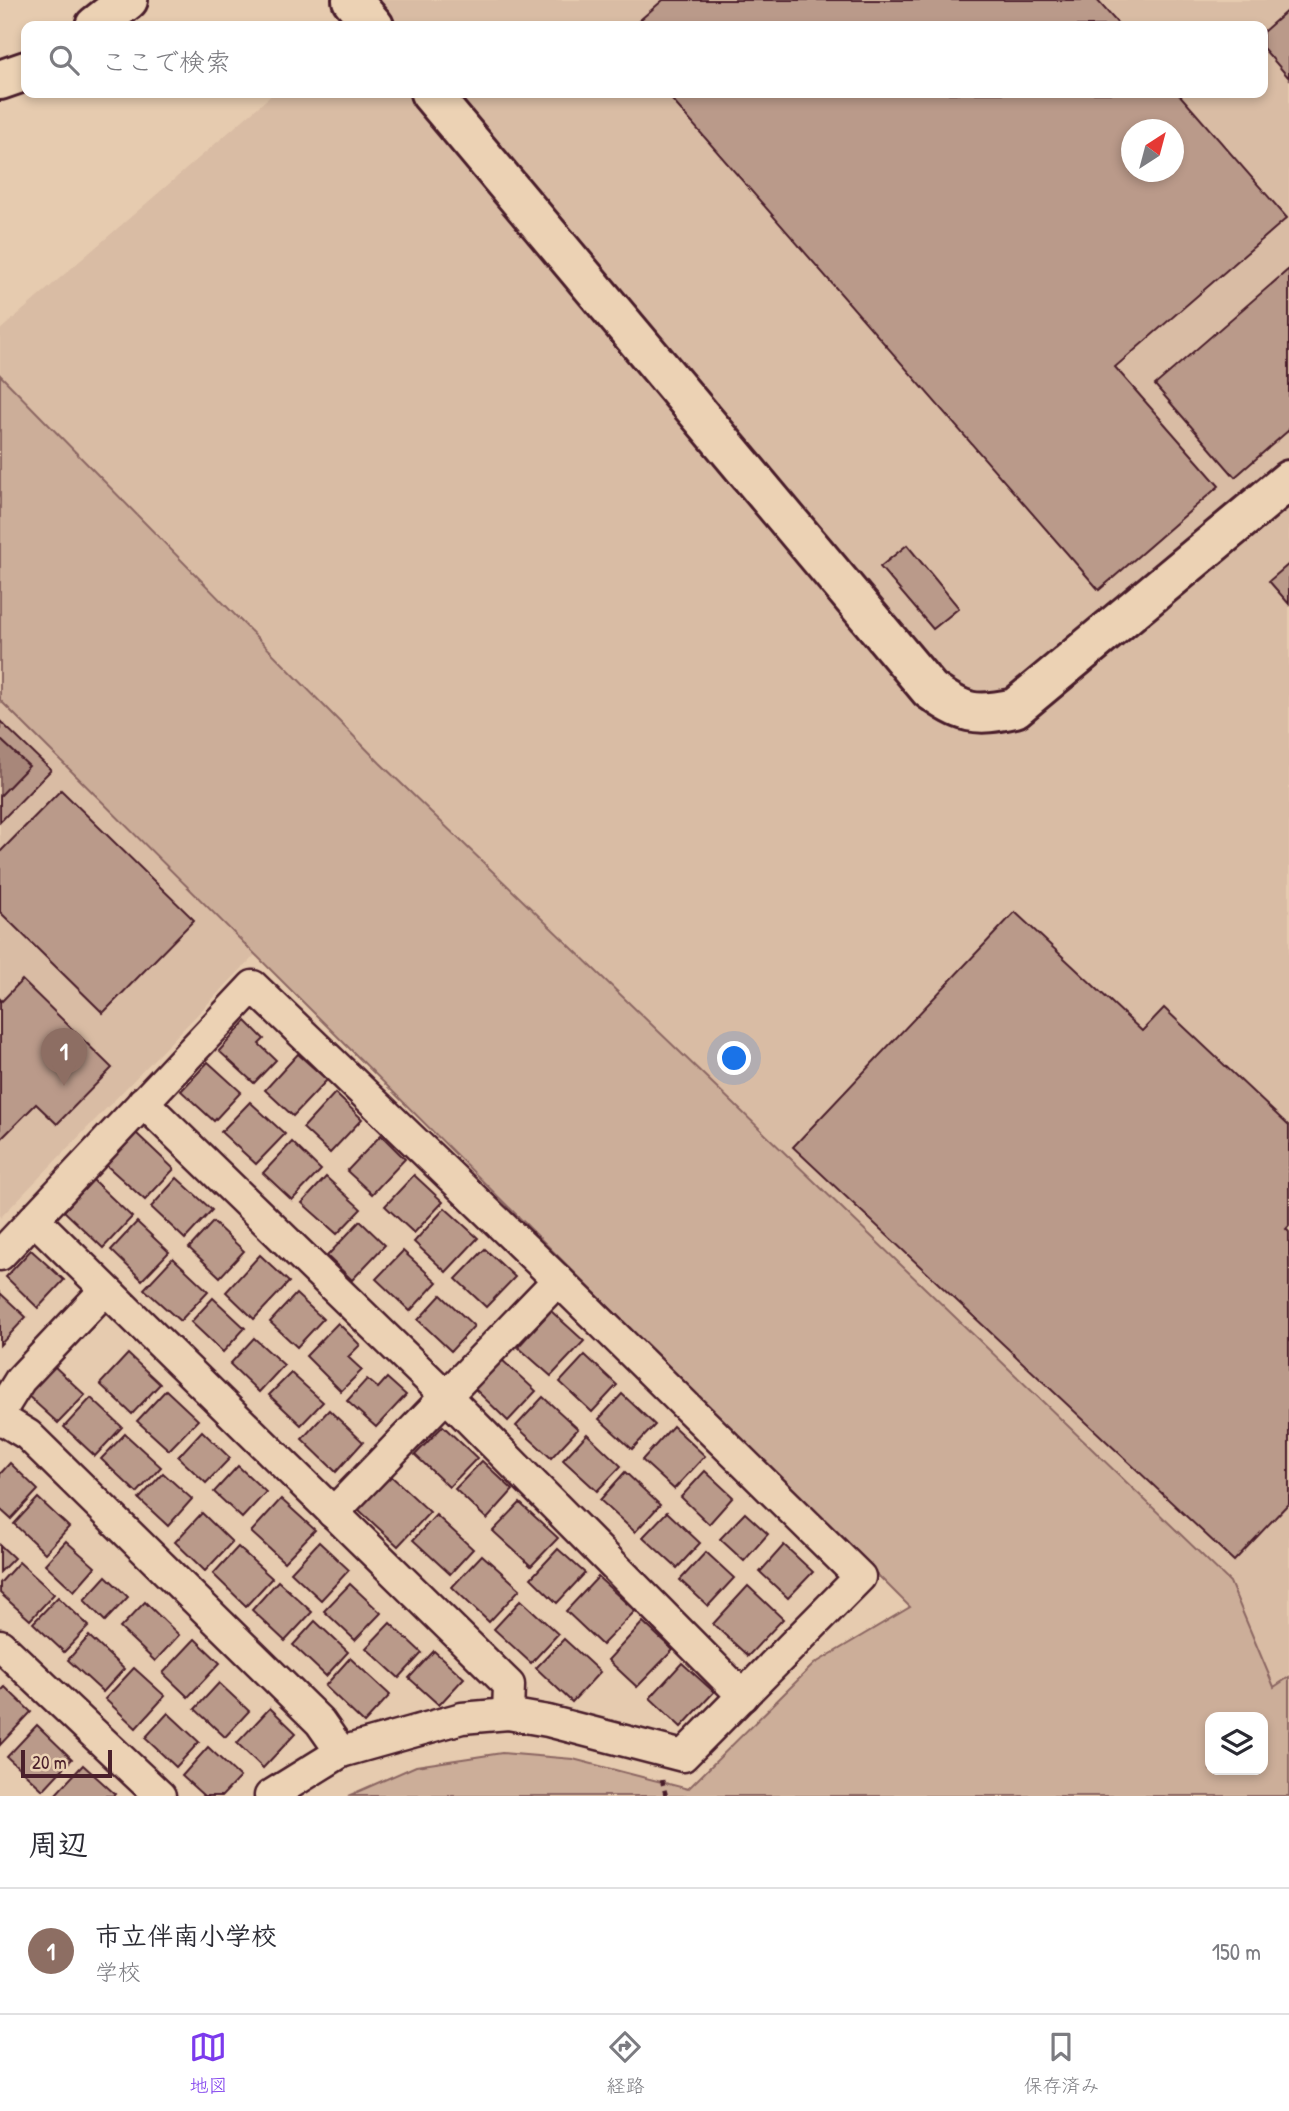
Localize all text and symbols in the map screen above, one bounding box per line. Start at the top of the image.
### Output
search box [21,21,1268,98]
icon: search [45,41,83,79]
text: ここで検索 [101,44,231,79]
north arrow [1121,119,1184,182]
pin: 1 [41,1028,87,1086]
your location [717,1041,751,1075]
map controls [1205,1712,1268,1775]
button: layers [1205,1712,1268,1775]
scale bar [21,1747,112,1779]
text: 20 m [32,1749,67,1775]
text: 周辺 [28,1824,88,1864]
text: 市立伴南小学校 [95,1918,277,1953]
text: 1 [47,1936,55,1967]
text: 150 m [1212,1936,1261,1967]
text: 学校 [95,1956,141,1987]
tab: 地図 [189,2028,228,2098]
tab: 経路 [606,2028,645,2098]
tab: 保存済み [1023,2028,1100,2098]

